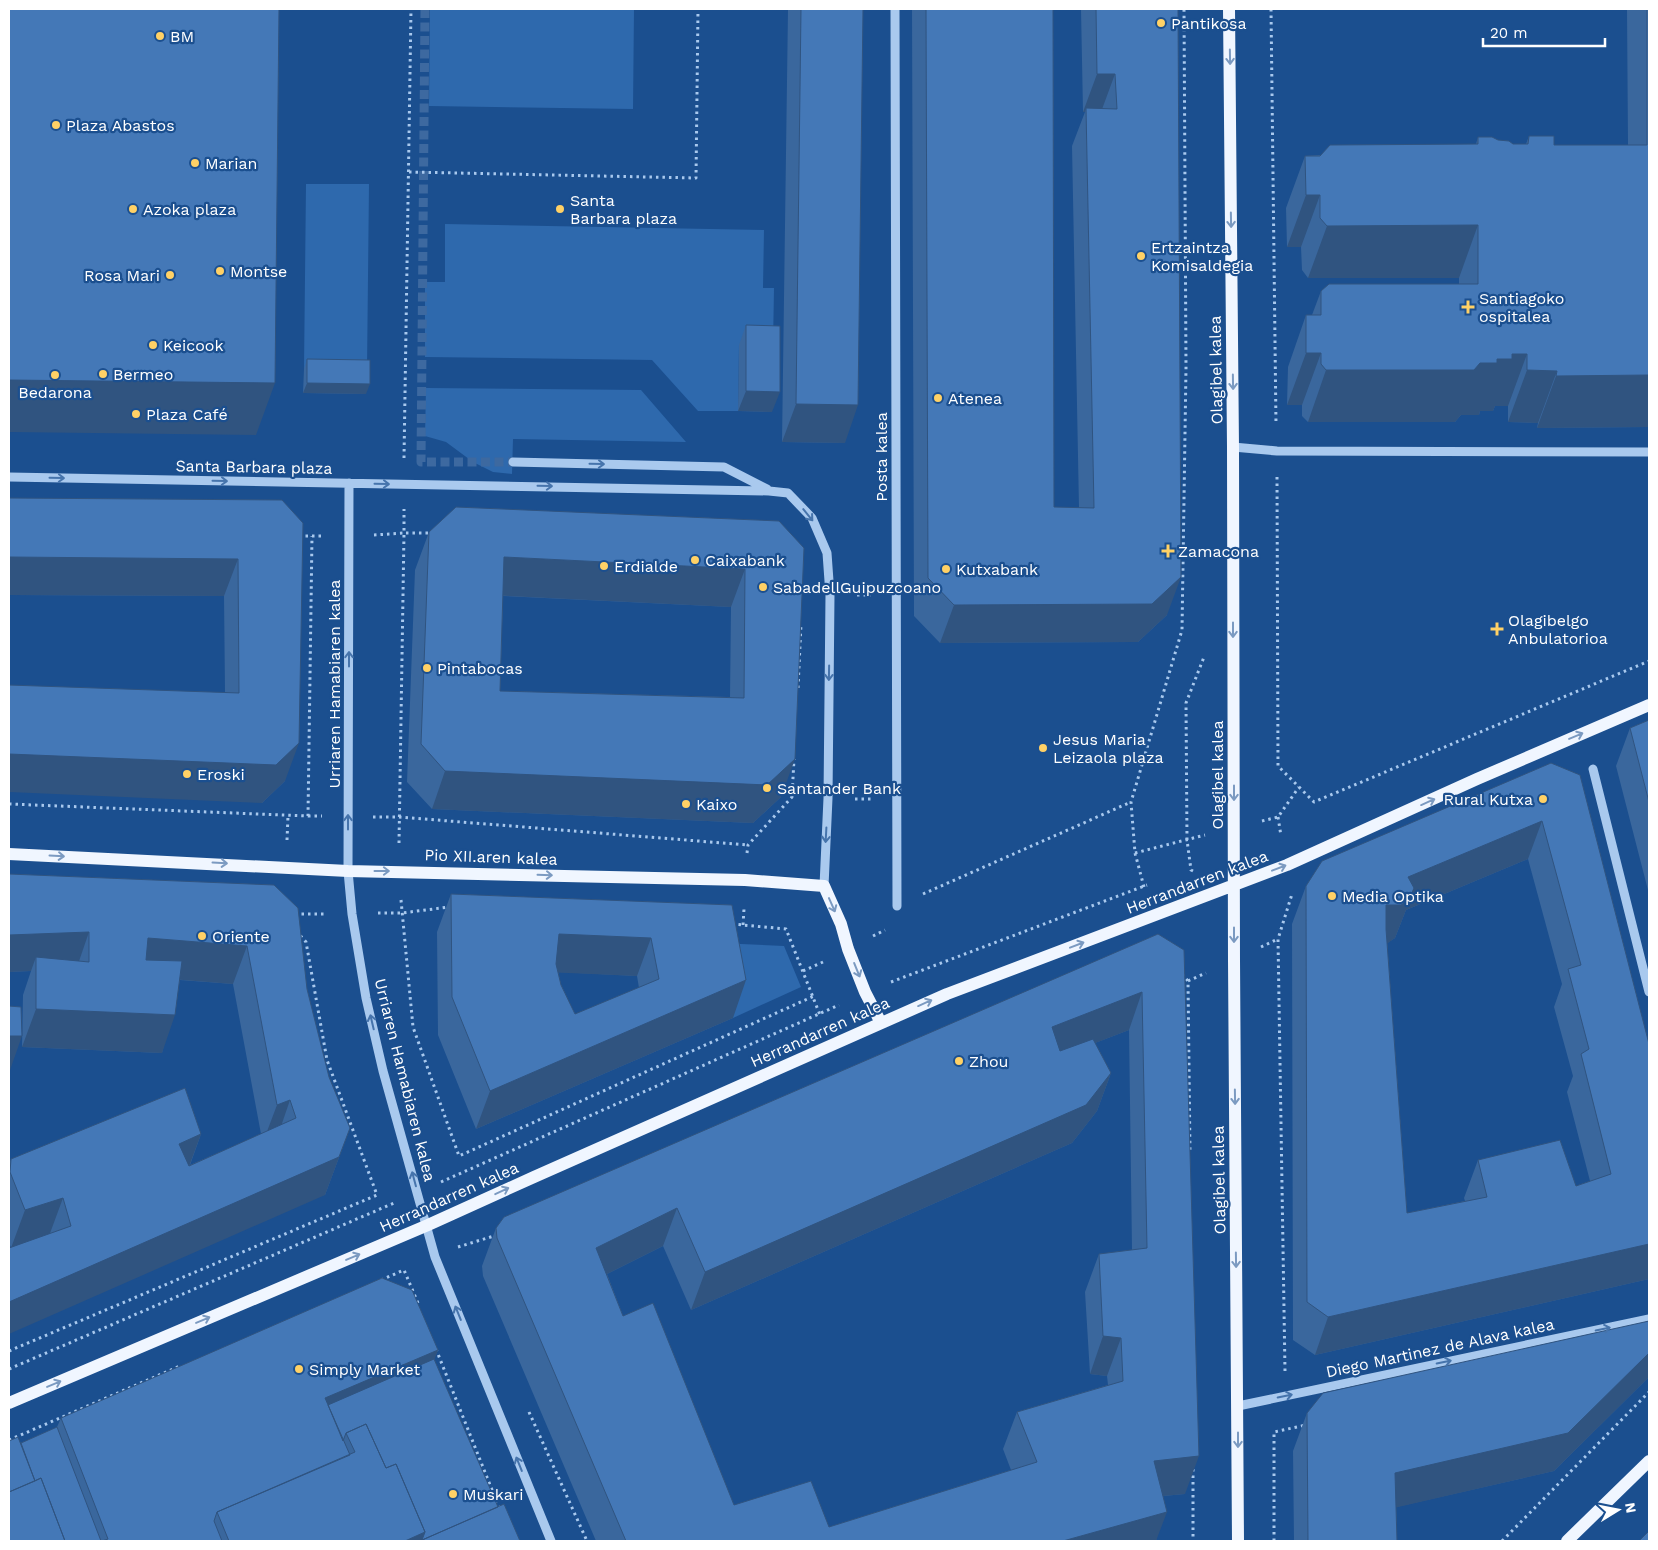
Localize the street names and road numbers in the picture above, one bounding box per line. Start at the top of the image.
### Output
street label: Olagibel kalea [1206,315,1226,425]
street label: Posta kalea [872,412,891,502]
street label: Santa Barbara plaza [175,456,333,478]
street label: Urriaren Hamabiaren kalea [325,580,344,788]
street label: Olagibel kalea [1208,721,1227,829]
street label: Pio XII.aren kalea [424,845,558,869]
street label: Herrandarren kalea [1123,846,1271,918]
street label: Urriaren Hamabiaren kalea [371,976,439,1184]
street label: Herrandarren kalea [747,993,893,1071]
street label: Olagibel kalea [1209,1125,1229,1235]
street label: Herrandarren kalea [376,1158,522,1236]
street label: Diego Martinez de Alava kalea [1324,1314,1556,1382]

